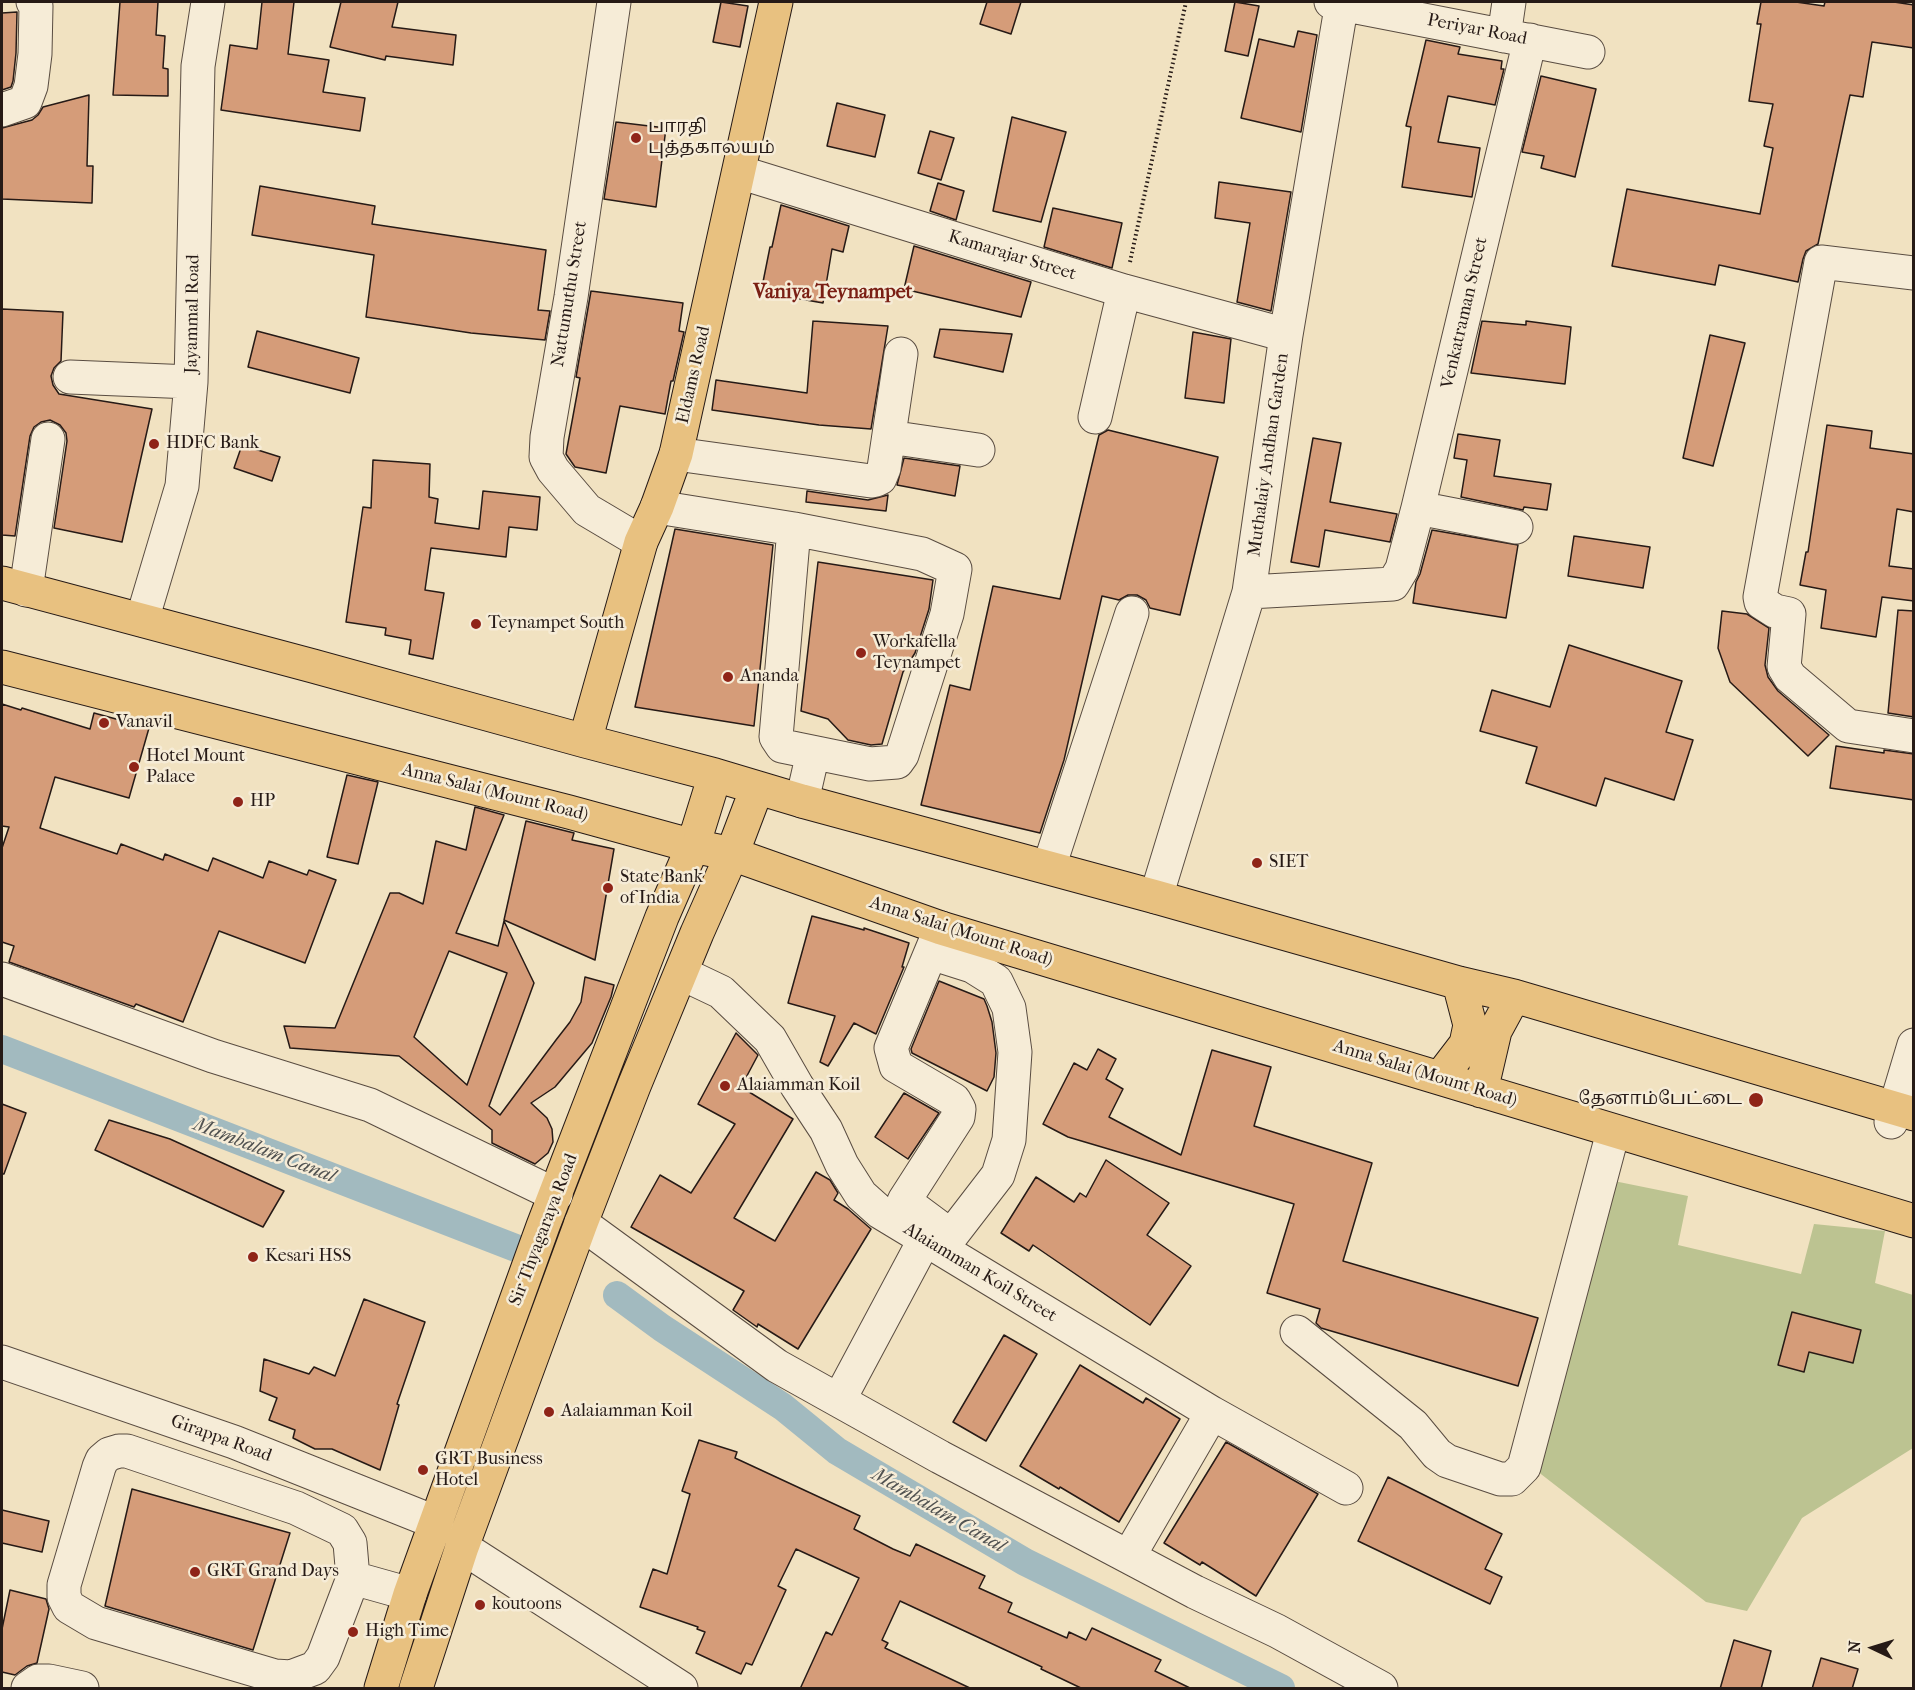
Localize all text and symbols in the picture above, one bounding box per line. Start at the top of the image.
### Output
street label: Periyar Road [1425,10,1529,50]
place label: பாரதி புத்தகாலயம் [648,117,775,160]
marker: பாரதி புத்தகாலயம் [629,131,643,145]
street label: Nattumuthu Street [548,220,592,368]
street label: Kamarajar Street [945,226,1079,286]
street label: Venkatraman Street [1437,235,1493,391]
street label: Jayammal Road [181,254,205,374]
district label: Vaniya Teynampet [753,281,913,305]
street label: Eldams Road [672,324,716,426]
street label: Muthalaiy Andhan Garden [1244,352,1294,558]
place label: HDFC Bank [166,433,259,455]
marker: HDFC Bank [147,437,161,451]
place label: Teynampet South [488,613,624,635]
marker: Teynampet South [469,617,483,631]
place label: Workafella Teynampet [873,632,961,674]
marker: Workafella Teynampet [854,646,868,660]
place label: Ananda [740,666,799,688]
marker: Ananda [721,670,735,684]
place label: Vanavil [116,712,173,734]
marker: Vanavil [97,716,111,730]
place label: Hotel Mount Palace [146,746,245,789]
street label: Anna Salai (Mount Road) [400,759,590,827]
marker: Hotel Mount Palace [127,760,141,774]
place label: HP [250,791,275,813]
marker: HP [231,795,245,809]
place label: SIET [1269,852,1308,874]
marker: SIET [1250,856,1264,870]
place label: State Bank of India [620,867,703,910]
marker: State Bank of India [601,881,615,895]
street label: Anna Salai (Mount Road) [867,892,1055,972]
street label: Anna Salai (Mount Road) [1331,1036,1519,1112]
place label: Alaiamman Koil [737,1075,860,1097]
marker: Alaiamman Koil [718,1079,732,1093]
place label: தேனாம்பேட்டை [1579,1089,1742,1111]
marker: தேனாம்பேட்டை [1747,1091,1765,1109]
water label: Mambalam Canal [190,1113,338,1189]
street label: Sir Thyagaraya Road [505,1151,583,1309]
street label: Alaiamman Koil Street [900,1219,1060,1327]
place label: Kesari HSS [265,1246,351,1268]
marker: Kesari HSS [246,1250,260,1264]
place label: Aalaiamman Koil [561,1401,693,1423]
marker: Aalaiamman Koil [542,1405,556,1419]
street label: Girappa Road [168,1411,274,1467]
place label: GRT Business Hotel [435,1449,543,1492]
marker: GRT Business Hotel [416,1463,430,1477]
water label: Mambalam Canal [867,1463,1009,1559]
place label: GRT Grand Days [207,1561,339,1583]
marker: GRT Grand Days [188,1565,202,1579]
place label: koutoons [492,1594,562,1616]
marker: koutoons [473,1598,487,1612]
north arrow [1843,1618,1903,1678]
place label: High Time [365,1621,449,1643]
marker: High Time [346,1625,360,1639]
text: N [1845,1640,1864,1653]

